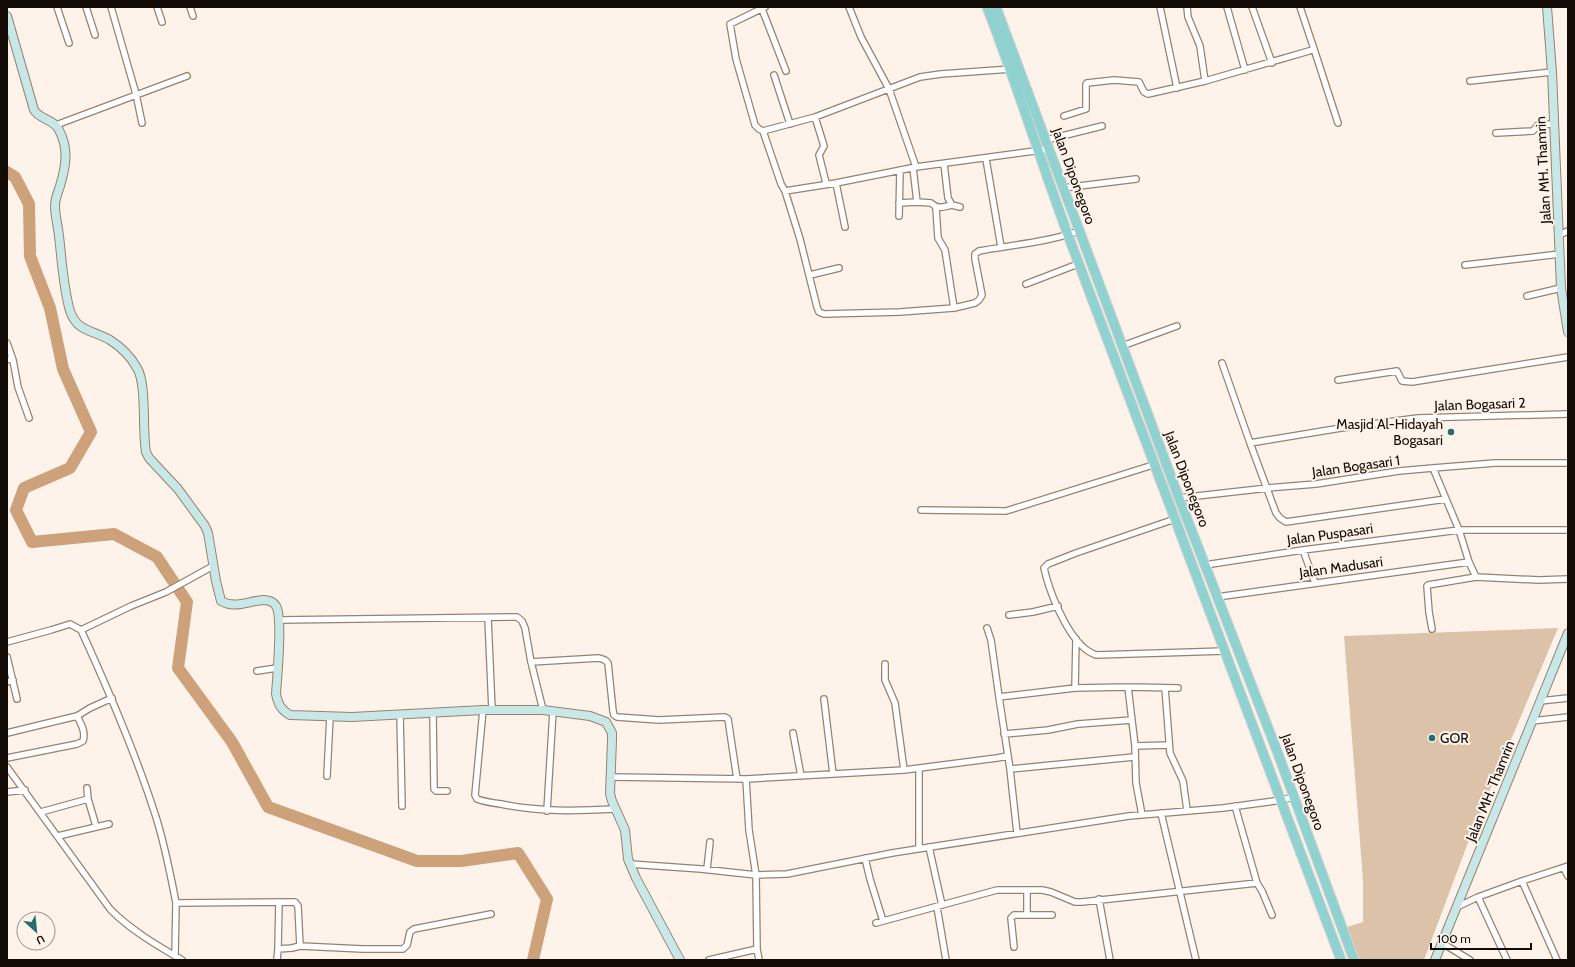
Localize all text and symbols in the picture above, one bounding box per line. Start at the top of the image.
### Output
street label: Jalan MH. Thamrin [1531,116,1555,225]
street label: Jalan Diponegoro [1048,124,1100,227]
street label: Jalan Bogasari 2 [1433,393,1526,415]
place label: Masjid Al-Hidayah Bogasari [1336,415,1443,449]
marker: Masjid Al-Hidayah Bogasari [1446,427,1456,437]
street label: Jalan Diponegoro [1160,428,1214,530]
street label: Jalan Bogasari 1 [1310,451,1401,481]
street label: Jalan Puspasari [1285,519,1374,549]
street label: Jalan Madusari [1297,552,1384,582]
place label: GOR [1440,729,1469,747]
street label: Jalan Diponegoro [1277,730,1329,833]
marker: GOR [1427,733,1437,743]
street label: Jalan MH. Thamrin [1461,738,1519,845]
north arrow [16,911,56,951]
scale bar [1431,925,1531,951]
text: 100 m [1437,931,1471,946]
text: U [34,932,47,948]

